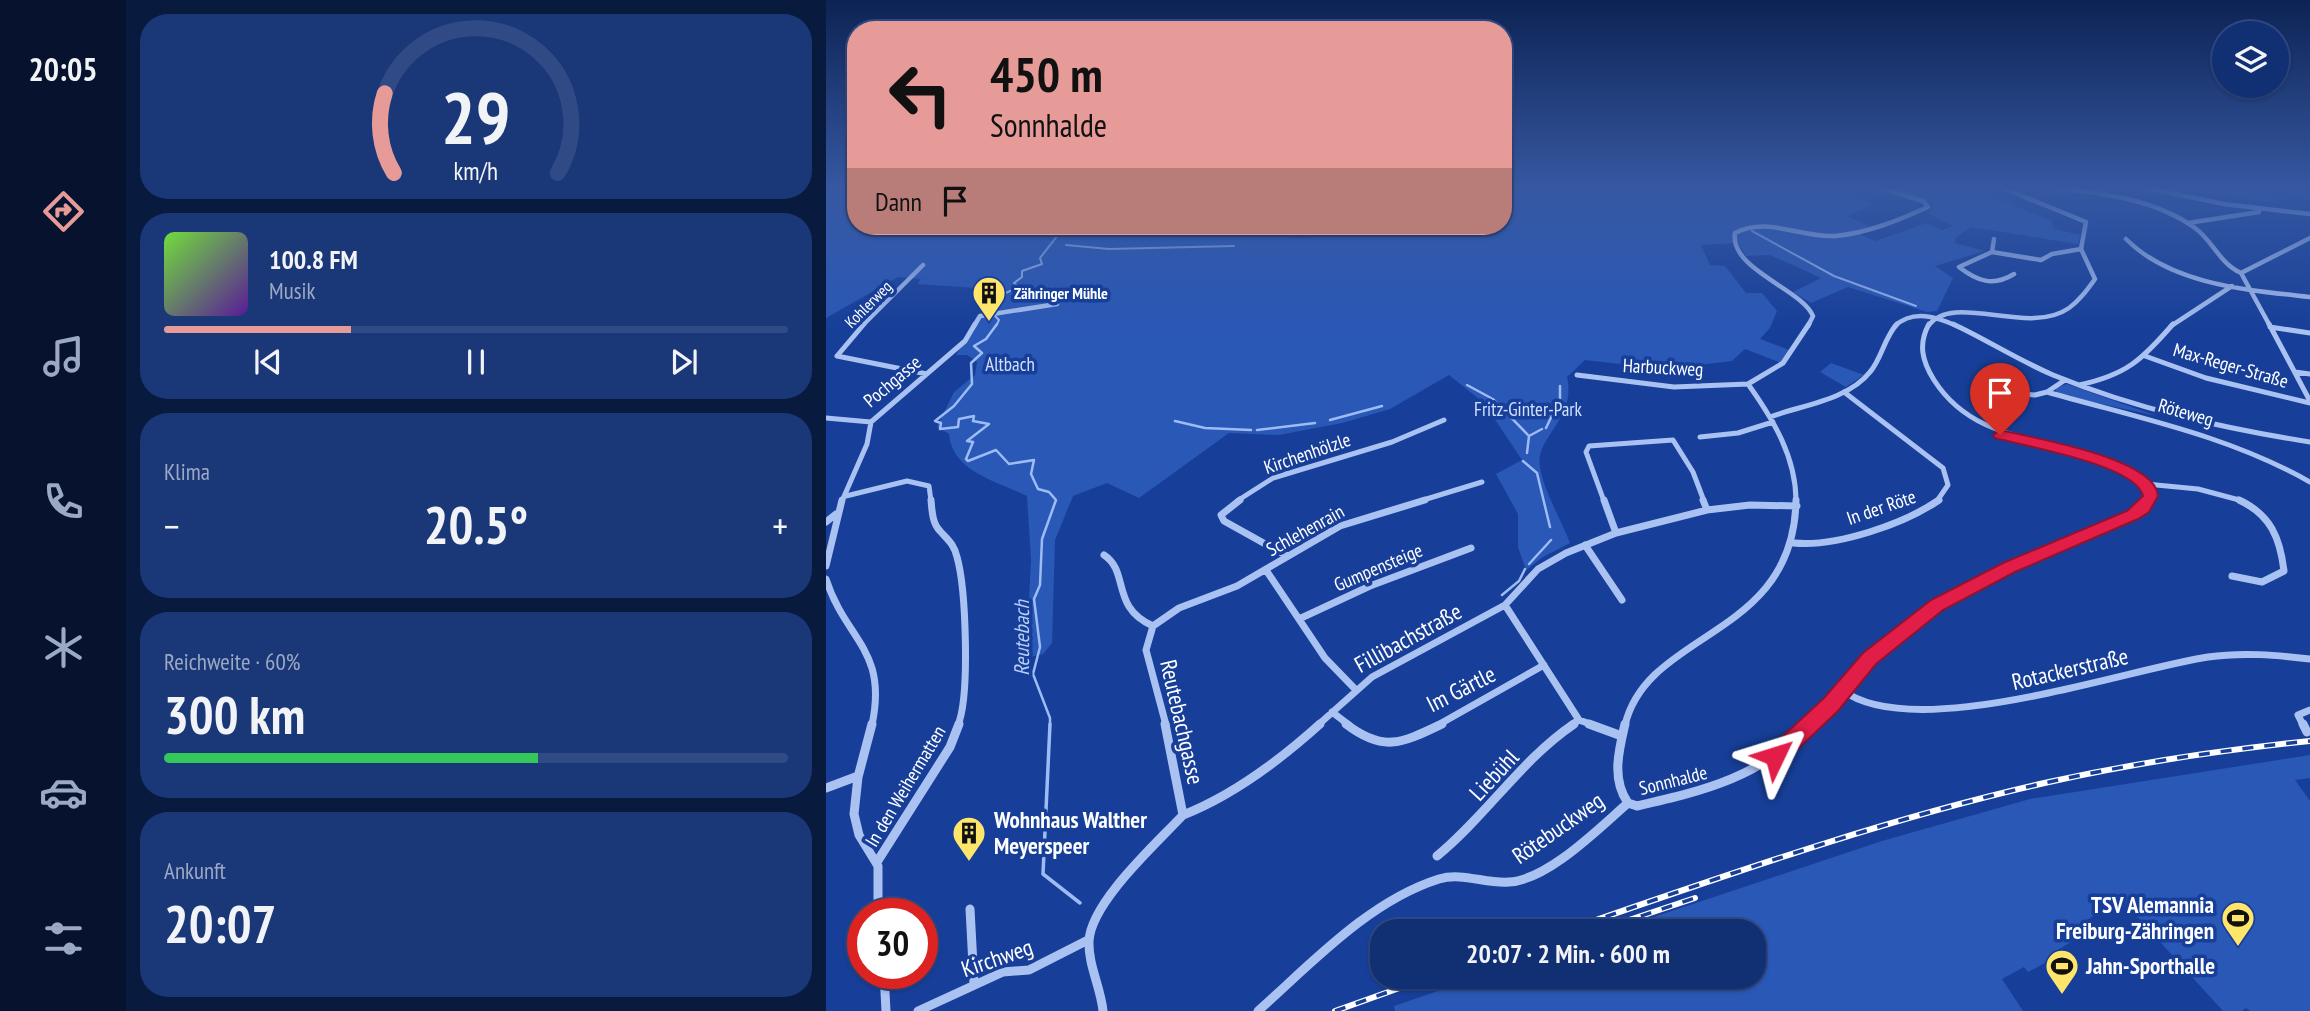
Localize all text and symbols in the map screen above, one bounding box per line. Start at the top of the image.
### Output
map controls [2212,21,2289,98]
button: layers [2212,21,2289,98]
text: 450 m [990,42,1103,106]
text: 20:05 [28,48,98,90]
icon: left [875,49,966,140]
text: 29 [441,69,511,163]
text: Sonnhalde [990,104,1107,146]
text: km/h [454,155,498,187]
icon: arrive [936,182,974,220]
text: Dann [875,185,922,218]
icon: directions [39,187,88,236]
text: 100.8 FM [269,243,358,276]
building icon: Zähringer Mühle [970,274,1008,323]
text: Musik [269,276,315,305]
street label: Kohlerweg [840,276,896,332]
place label: Zähringer Mühle [1014,283,1108,303]
icon: music [39,332,88,381]
street label: Max-Reger-Straße [2171,337,2291,393]
icon: previous [249,343,287,381]
icon: pause [457,343,495,381]
icon: next [665,343,703,381]
street label: Pochgasse [858,350,926,412]
park label: Altbach [985,352,1035,376]
street label: Harbuckweg [1622,353,1704,381]
pin [1970,363,2030,435]
icon: arrive [1981,374,2019,412]
street label: Röteweg [2156,393,2216,431]
park label: Fritz-Ginter-Park [1474,397,1583,421]
street label: Kirchenhölzle [1260,427,1354,479]
text: Klima [164,457,210,486]
icon: phone [39,477,88,526]
street label: In der Röte [1843,484,1919,530]
text: 20.5° [424,491,528,558]
street label: Schlehenrain [1262,499,1348,561]
text: − [164,501,180,550]
text: + [772,501,788,550]
street label: Gumpensteige [1330,538,1426,596]
street label: Fillibachstraße [1349,596,1466,679]
water label: Reutebach [1008,598,1035,676]
icon: climate [39,623,88,672]
street label: Rotackerstraße [2009,641,2131,696]
text: Reichweite · 60% [164,647,300,676]
street label: Reutebachgasse [1154,657,1211,787]
street label: Im Gärtle [1421,659,1500,718]
text: 300 km [164,681,305,748]
position arrow [1738,719,1812,793]
street label: In den Weihermatten [859,721,951,851]
street label: Liebühl [1463,743,1525,806]
street label: Sonnhalde [1636,760,1710,800]
icon: car [39,768,88,817]
street label: Rötebuckweg [1506,785,1609,870]
place label: Wohnhaus Walther Meyerspeer [993,805,1147,860]
building icon: Wohnhaus Walther Meyerspeer [950,814,988,863]
text: Ankunft [164,856,226,885]
text: 20:07 [164,890,276,957]
place label: TSV Alemannia Freiburg-Zähringen [2056,890,2214,945]
speed limit sign: 30 [847,898,938,989]
sports icon: TSV Alemannia Freiburg-Zähringen [2219,899,2257,948]
icon: filters [39,914,88,963]
street label: Kirchweg [957,932,1036,983]
text: 20:07 · 2 Min. · 600 m [1466,937,1670,970]
sports icon: Jahn-Sporthalle [2043,947,2081,996]
place label: Jahn-Sporthalle [2085,951,2215,980]

